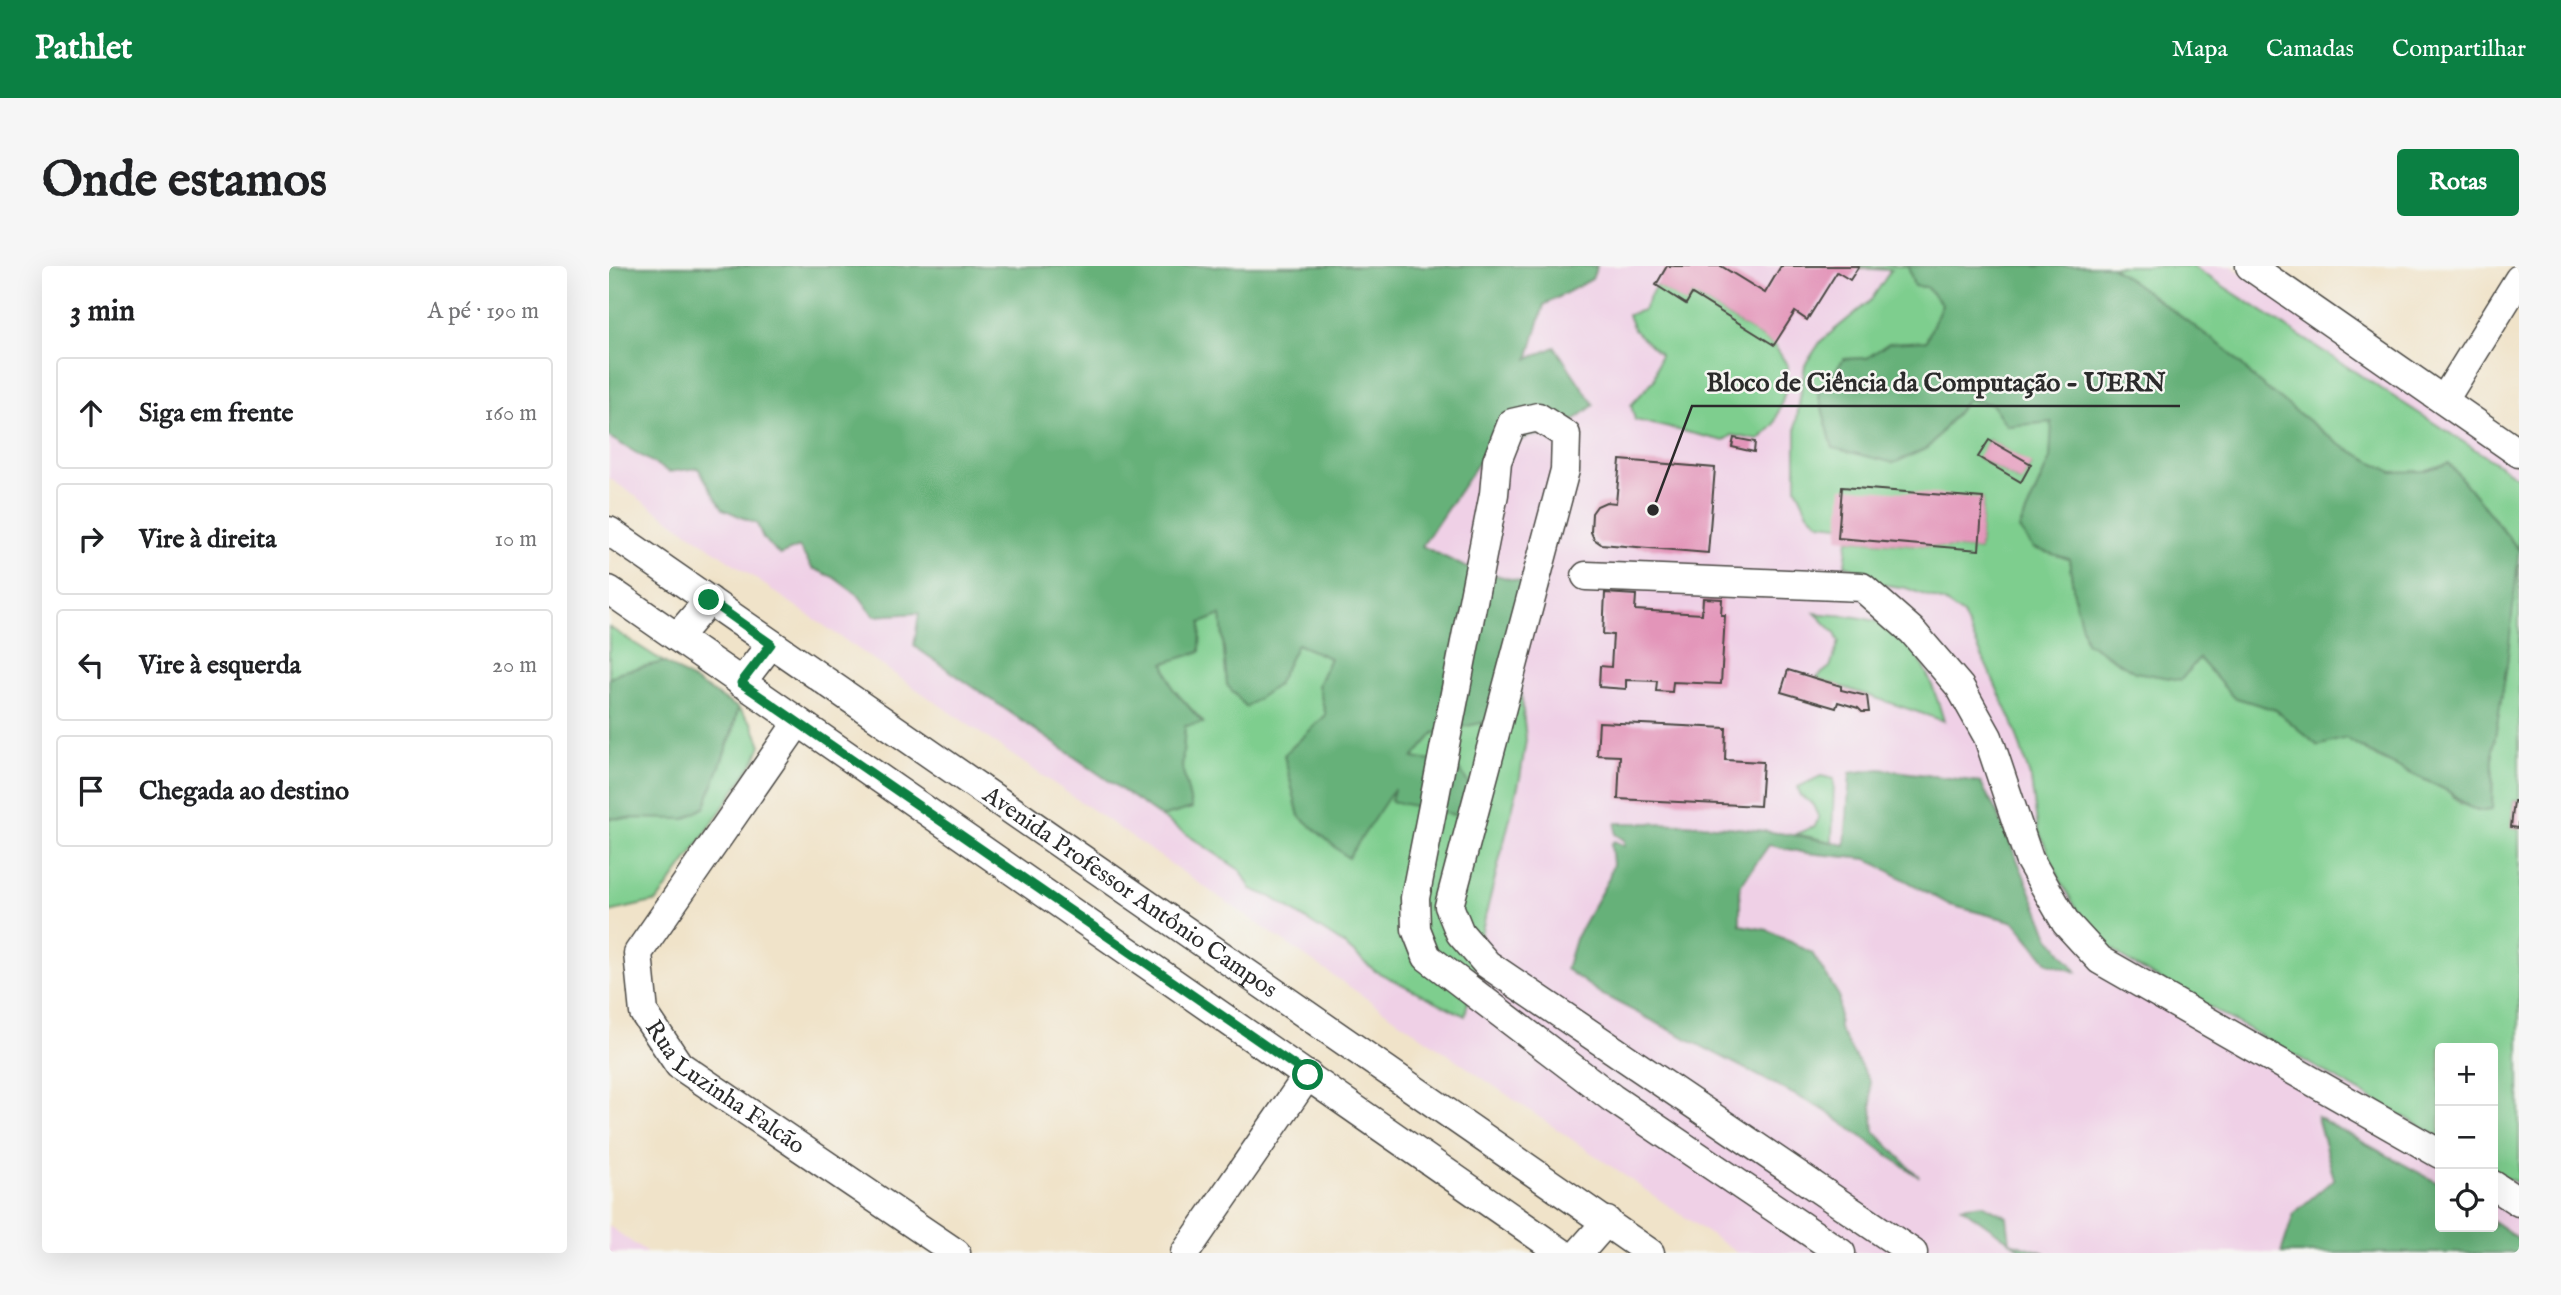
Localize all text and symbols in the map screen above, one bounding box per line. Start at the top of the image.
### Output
text: Pathlet [35,28,132,70]
text: Mapa [2172,34,2228,65]
text: Camadas [2266,34,2354,65]
text: Compartilhar [2392,34,2526,65]
button: Rotas [2397,149,2519,216]
text: Onde estamos [42,151,327,213]
text: 3 min [70,293,135,331]
text: A pé · 190 m [428,297,539,326]
callout: Bloco de Ciência da Computação - UERN [1692,359,2180,406]
text: Bloco de Ciência da Computação - UERN [1706,367,2166,400]
icon: ahead [72,394,110,432]
text: Siga em frente [139,397,294,430]
text: 160 m [485,399,537,428]
icon: right [72,520,110,558]
text: Vire à direita [139,523,276,556]
text: 10 m [494,525,537,554]
route end [693,584,724,615]
icon: left [72,646,110,684]
text: Vire à esquerda [139,649,301,682]
text: 20 m [492,651,537,680]
icon: arrive [72,772,110,810]
text: Chegada ao destino [139,775,349,808]
street label: Avenida Professor Antônio Campos [976,779,1283,1005]
street label: Rua Luzinha Falcão [638,1014,811,1162]
map controls [2435,1043,2498,1232]
button: + [2435,1043,2498,1106]
route start [1292,1059,1323,1090]
button: − [2435,1106,2498,1169]
button: locate [2435,1169,2498,1232]

